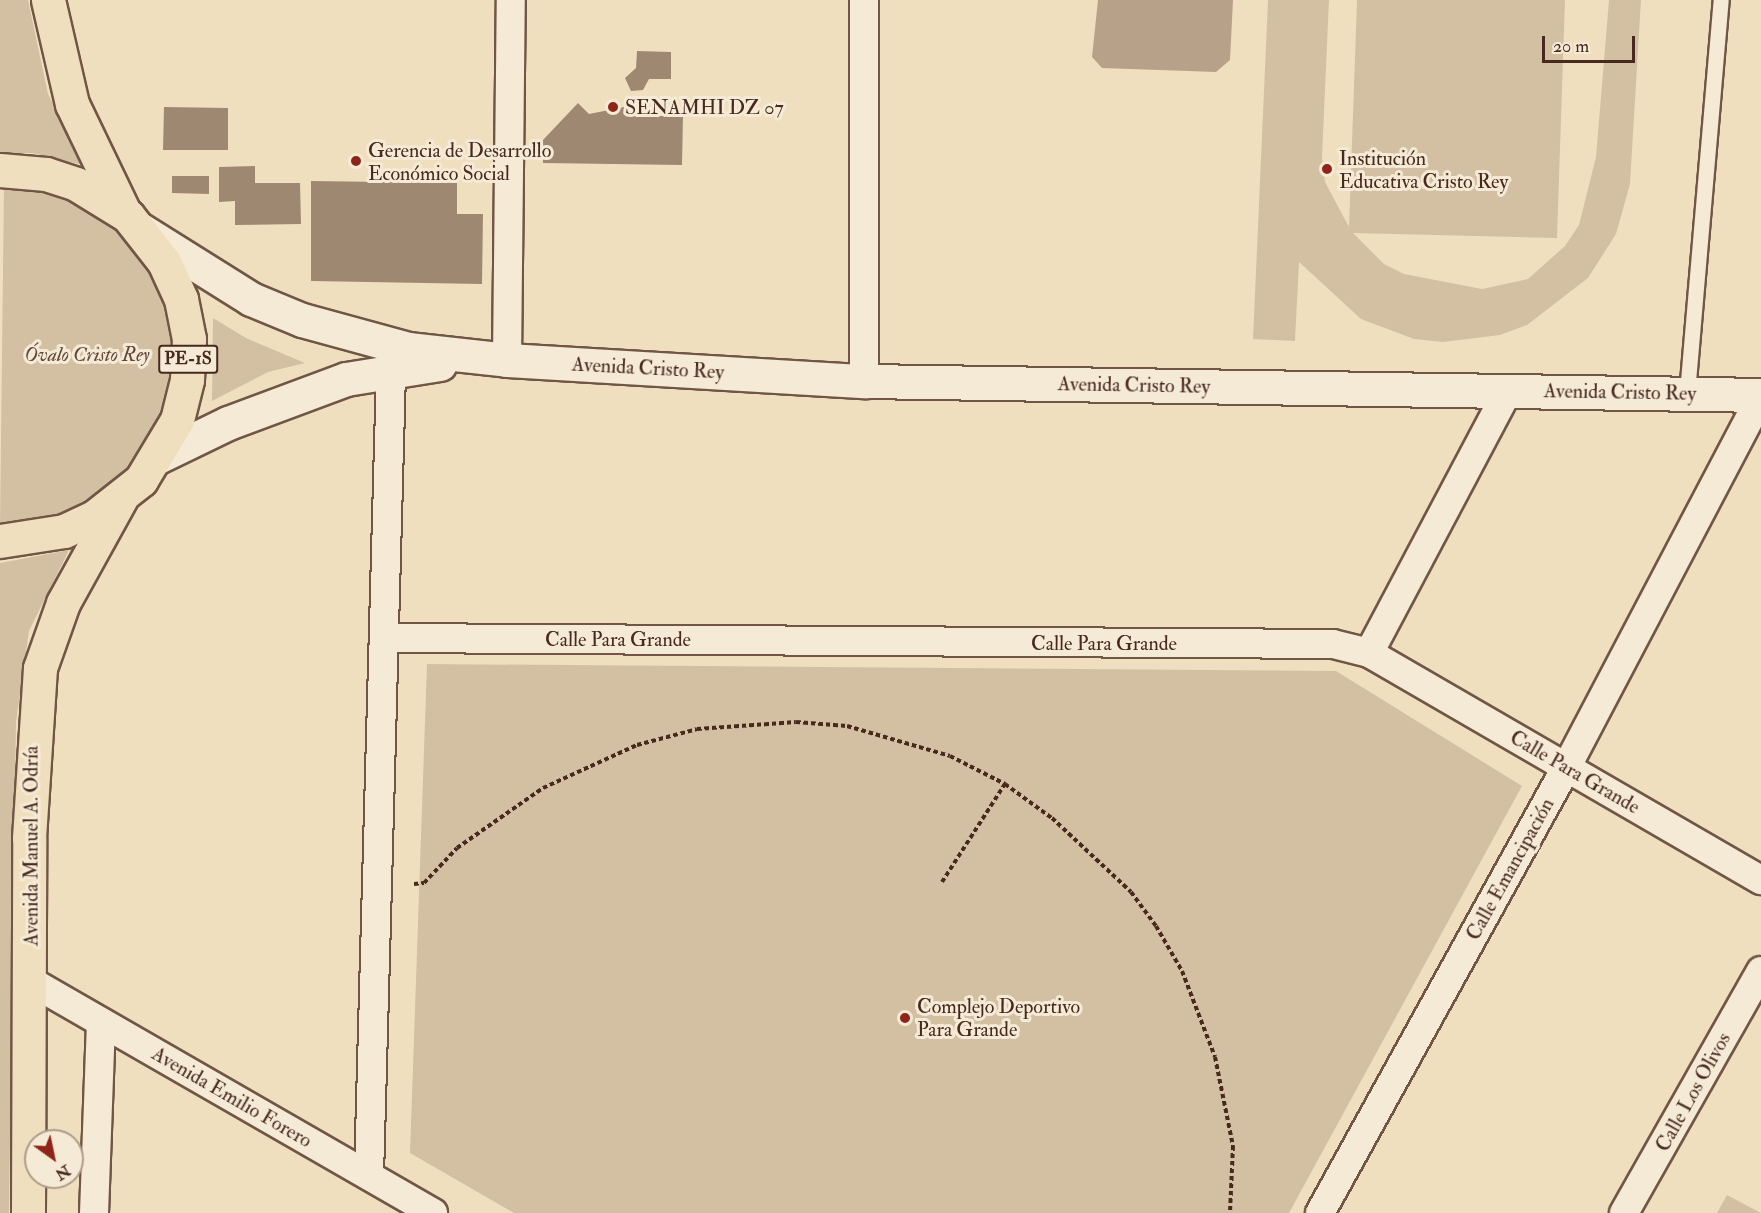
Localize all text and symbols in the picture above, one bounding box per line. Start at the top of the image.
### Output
scale bar [1545,24,1638,62]
text: 20 m [1553,35,1589,58]
place label: SENAMHI DZ 07 [625,95,784,119]
marker: SENAMHI DZ 07 [606,100,620,114]
place label: Gerencia de Desarrollo Económico Social [368,138,551,185]
place label: Institución Educativa Cristo Rey [1339,146,1508,193]
marker: Gerencia de Desarrollo Económico Social [349,154,363,168]
marker: Institución Educativa Cristo Rey [1320,162,1334,176]
park label: Óvalo Cristo Rey [24,342,150,366]
road number: PE-1S [158,344,218,374]
street label: Avenida Cristo Rey [571,352,725,384]
street label: Avenida Cristo Rey [1058,372,1210,398]
street label: Avenida Cristo Rey [1544,379,1696,405]
street label: Calle Para Grande [545,627,691,651]
street label: Calle Para Grande [1031,631,1177,655]
street label: Calle Para Grande [1506,725,1644,819]
street label: Avenida Manuel A. Odría [19,746,43,946]
street label: Calle Emancipación [1461,794,1559,944]
place label: Complejo Deportivo Para Grande [917,994,1080,1041]
marker: Complejo Deportivo Para Grande [898,1011,912,1025]
street label: Calle Los Olivos [1650,1028,1736,1156]
street label: Avenida Emilio Forero [148,1041,316,1153]
north arrow [24,1129,84,1189]
text: N [51,1160,74,1185]

